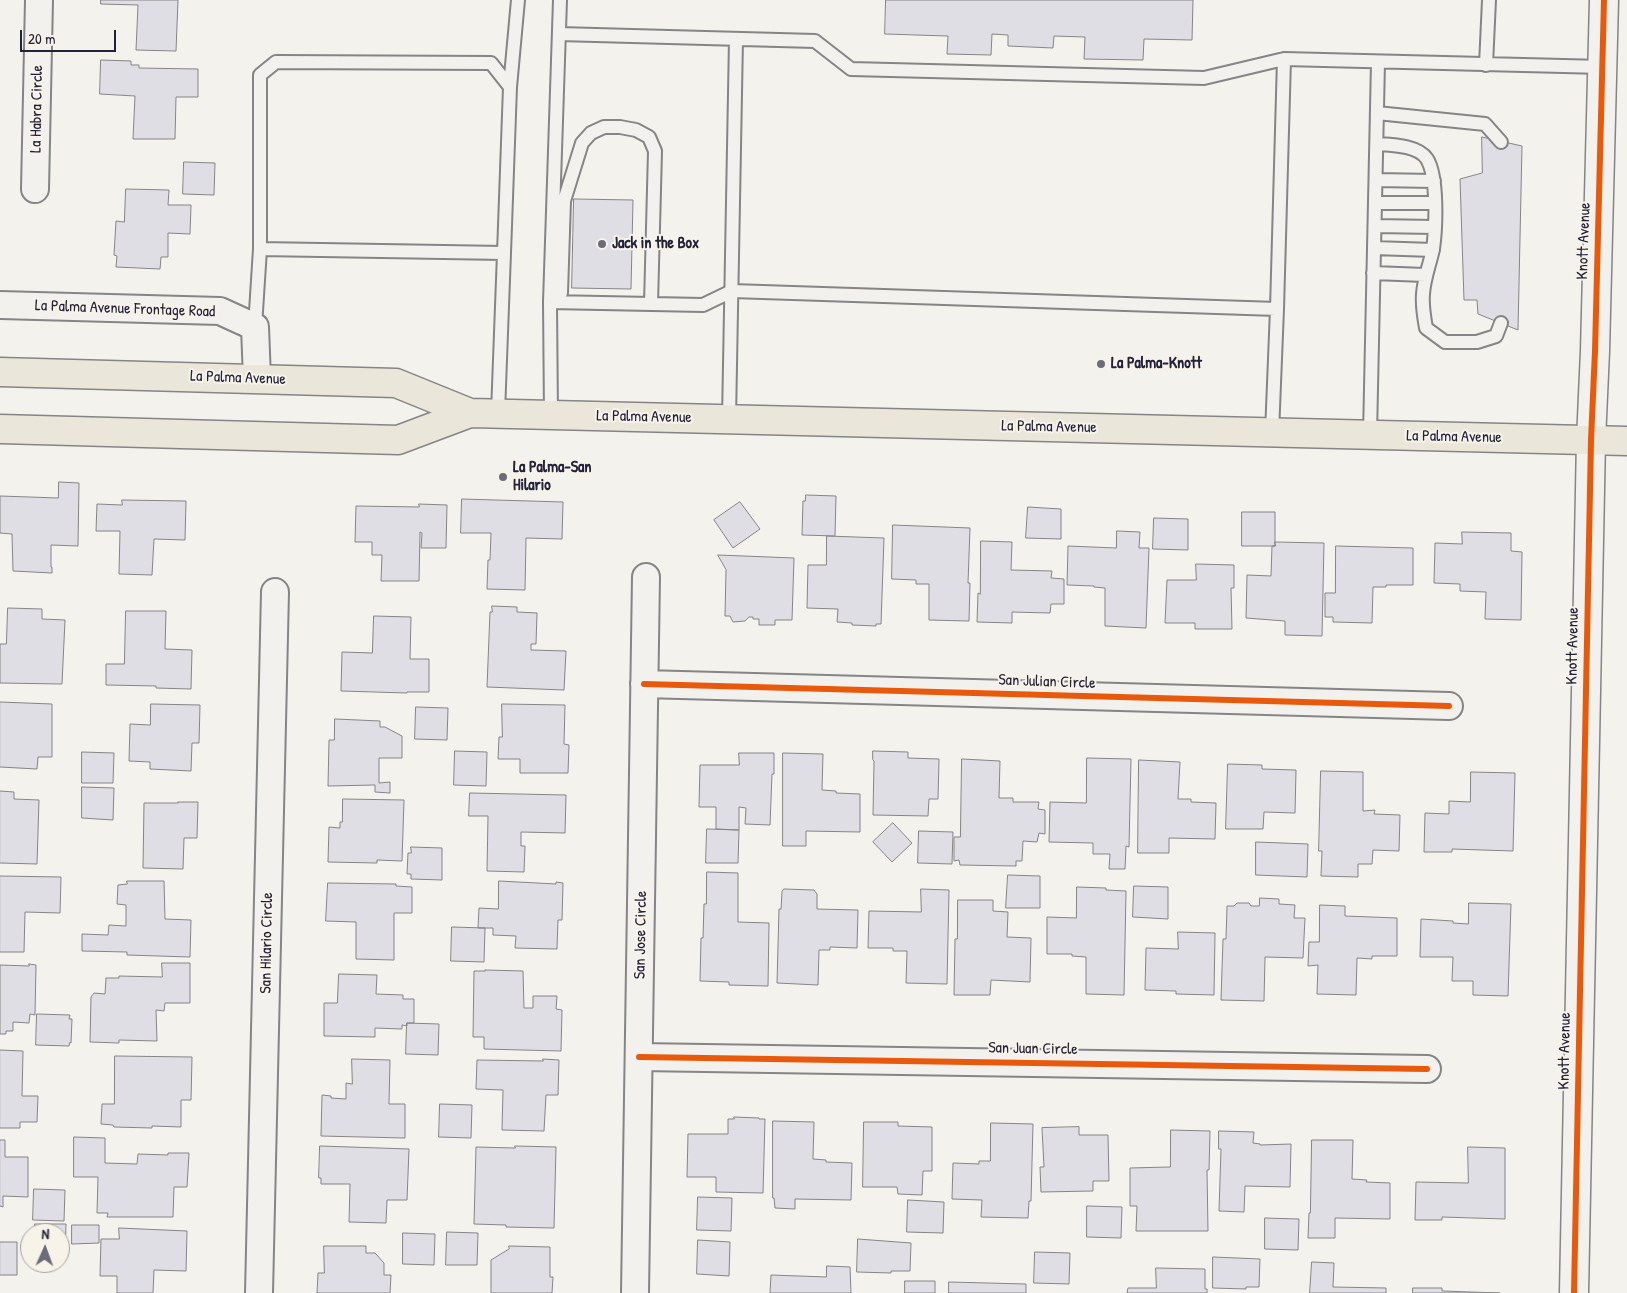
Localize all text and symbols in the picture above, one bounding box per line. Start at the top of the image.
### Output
scale bar [22,20,119,52]
text: 20 m [28,28,55,49]
street label: La Habra Circle [27,65,47,153]
street label: Knott Avenue [1573,202,1595,280]
place label: Jack in the Box [612,234,699,254]
marker: Jack in the Box [596,238,608,250]
street label: La Palma Avenue Frontage Road [35,296,215,322]
place label: La Palma-Knott [1111,354,1202,374]
marker: La Palma-Knott [1095,358,1107,370]
street label: La Palma Avenue [190,367,286,389]
street label: La Palma Avenue [596,407,692,427]
street label: La Palma Avenue [1001,417,1097,437]
street label: La Palma Avenue [1406,427,1502,447]
place label: La Palma-San Hilario [513,458,592,496]
marker: La Palma-San Hilario [497,471,509,483]
street label: Knott Avenue [1563,607,1583,685]
street label: San Julian Circle [998,671,1096,693]
street label: San Jose Circle [631,891,651,979]
street label: San Hilario Circle [257,892,277,994]
street label: Knott Avenue [1555,1012,1575,1090]
street label: San Juan Circle [988,1039,1078,1059]
north arrow [20,1223,70,1273]
text: N [41,1224,50,1243]

